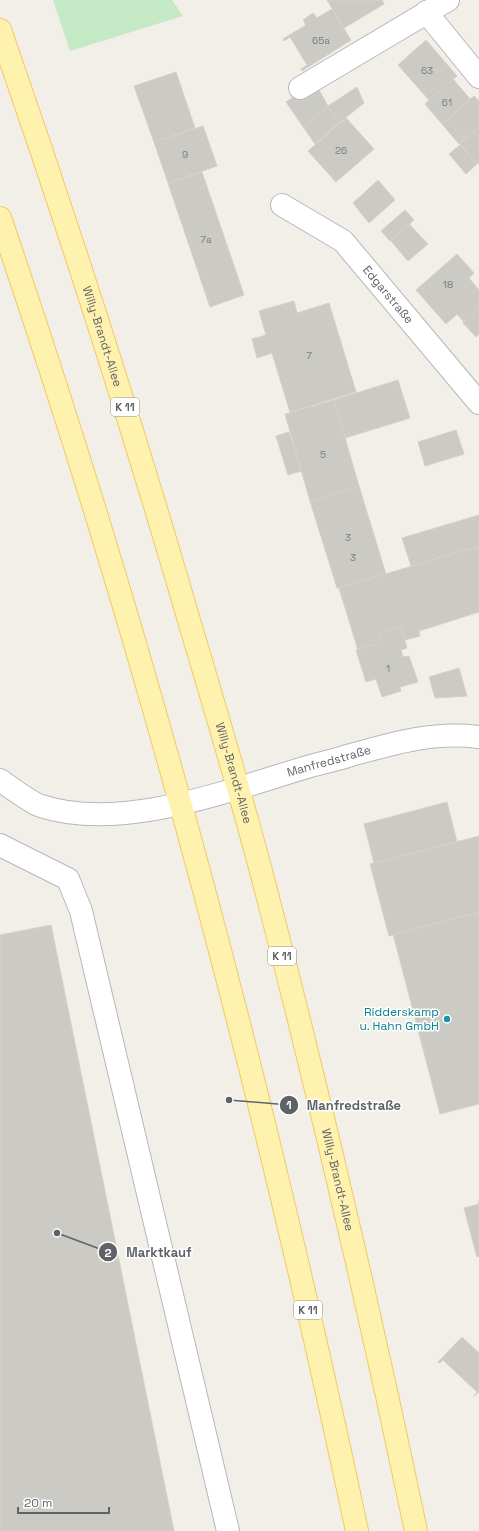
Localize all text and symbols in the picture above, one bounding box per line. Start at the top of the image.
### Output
house number: 65a [312,34,330,47]
house number: 63 [421,64,433,77]
house number: 61 [442,96,452,109]
house number: 26 [335,144,347,157]
house number: 9 [182,148,188,161]
house number: 7a [200,233,212,246]
street label: Edgarstraße [359,262,417,327]
house number: 18 [443,278,453,291]
street label: Willy-Brandt-Allee [79,284,126,389]
house number: 7 [306,349,312,362]
road number: K 11 [111,398,139,416]
house number: 5 [320,448,326,461]
house number: 3 [345,531,351,544]
house number: 3 [350,551,356,564]
house number: 1 [386,662,390,675]
street label: Willy-Brandt-Allee [212,721,256,826]
street label: Manfredstraße [285,742,373,781]
road number: K 11 [268,947,296,965]
place label: Ridderskamp u. Hahn GmbH [360,1004,439,1034]
marker: Ridderskamp u. Hahn GmbH [442,1014,452,1024]
callout: Manfredstraße [279,1093,409,1118]
text: 1 [286,1097,292,1113]
text: Manfredstraße [307,1097,401,1114]
street label: Willy-Brandt-Allee [318,1127,358,1233]
callout: Marktkauf [98,1240,200,1265]
text: Marktkauf [126,1244,192,1261]
text: 2 [104,1245,112,1261]
road number: K 11 [294,1301,322,1319]
scale bar [18,1489,109,1515]
text: 20 m [24,1495,52,1511]

